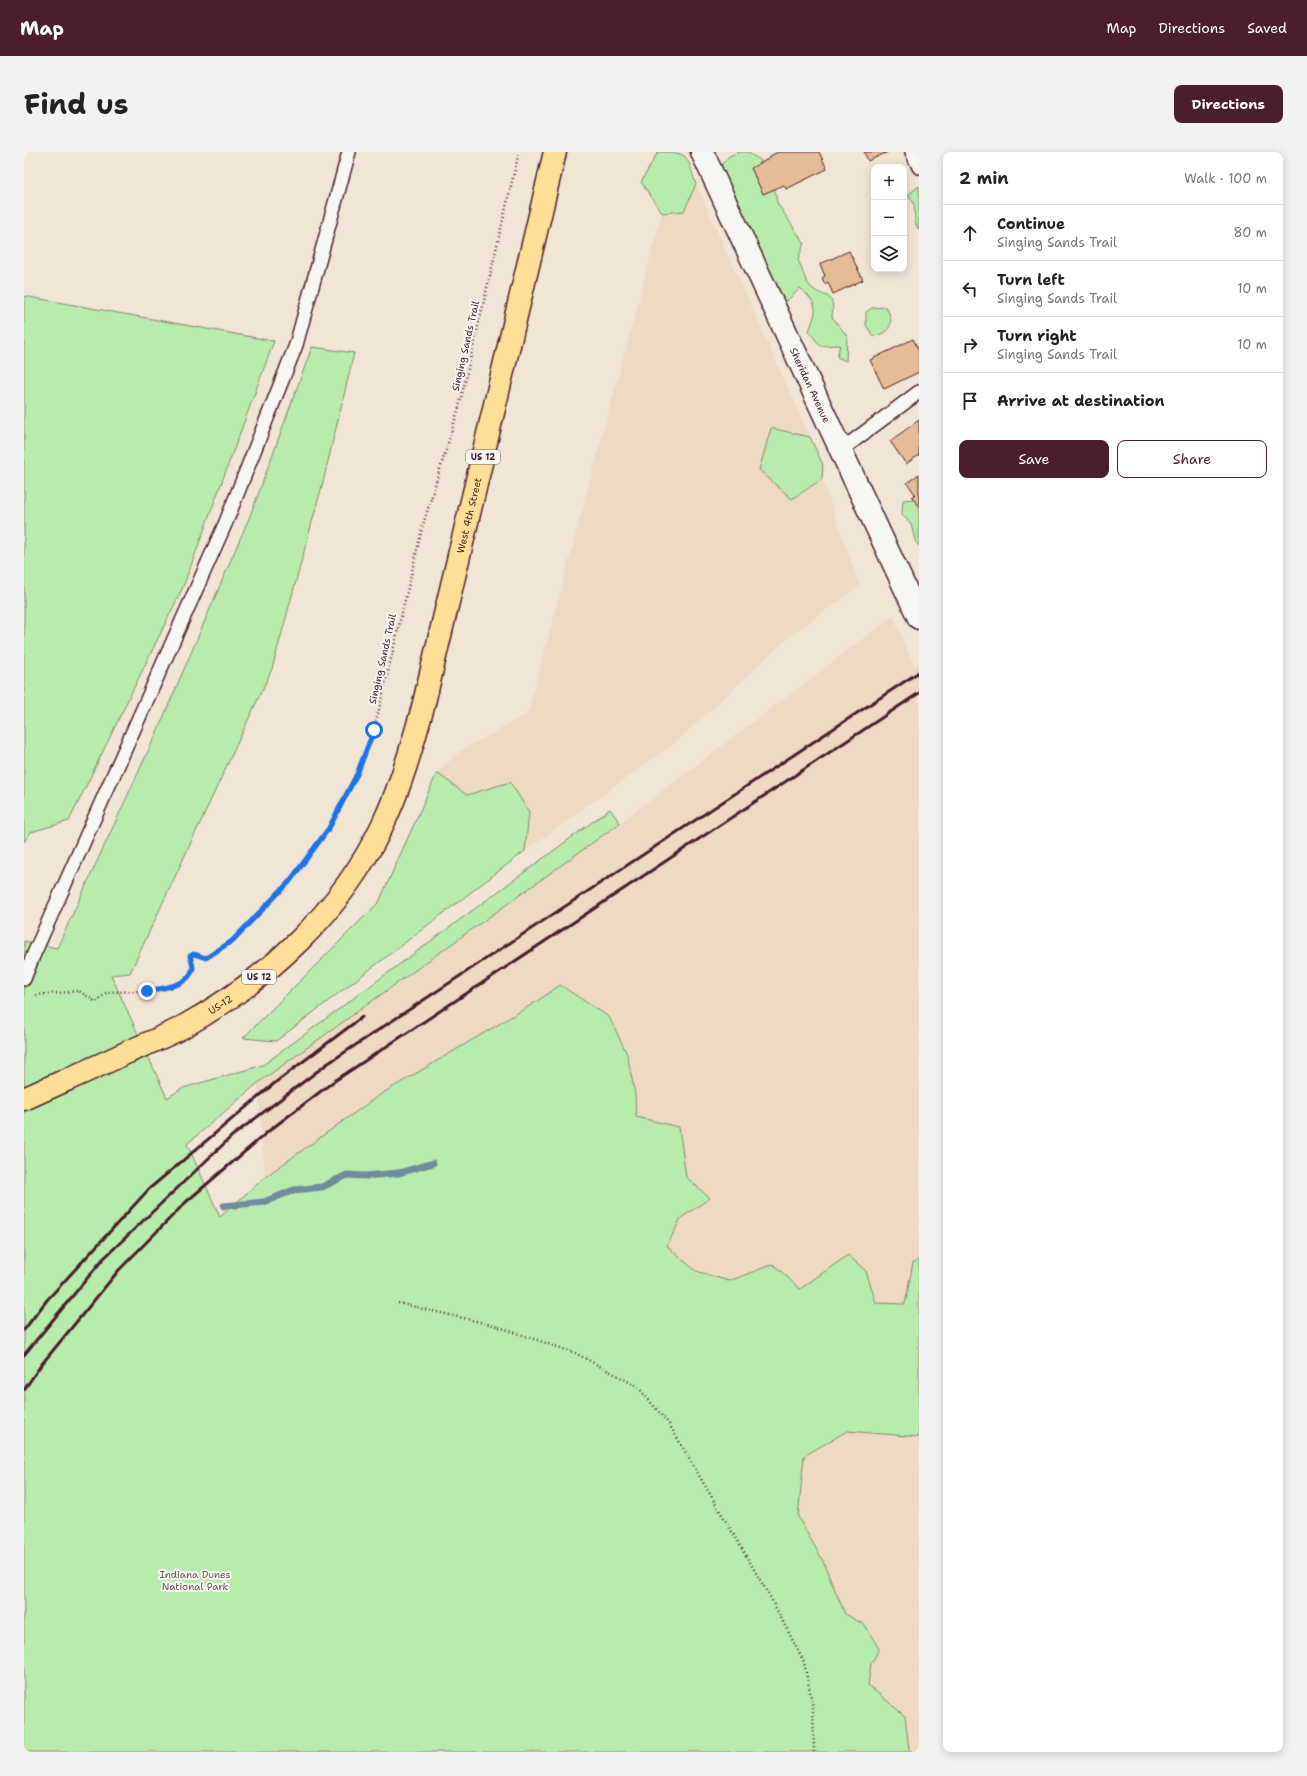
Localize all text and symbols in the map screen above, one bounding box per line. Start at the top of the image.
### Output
text: Map [20,16,64,41]
text: Map [1107,19,1137,37]
text: Directions [1159,19,1225,37]
text: Saved [1247,19,1287,37]
text: Find us [24,85,129,123]
button: Directions [1174,85,1283,123]
map controls [871,164,907,272]
button: + [871,164,907,200]
text: 2 min [959,167,1009,189]
text: Walk · 100 m [1184,170,1267,187]
button: − [871,200,907,236]
text: Continue [997,214,1065,234]
icon: ahead [959,222,981,244]
text: 80 m [1233,224,1267,241]
text: Singing Sands Trail [997,234,1117,251]
button: layers [871,236,907,272]
text: Turn left [997,270,1065,290]
icon: left [959,278,981,300]
text: 10 m [1237,280,1267,297]
text: Singing Sands Trail [997,290,1117,307]
street label: Singing Sands Trail [449,300,482,393]
text: Turn right [997,326,1077,346]
icon: right [959,334,981,356]
text: 10 m [1237,336,1267,353]
street label: Sheridan Avenue [787,345,833,425]
text: Singing Sands Trail [997,346,1117,363]
icon: arrive [959,390,981,412]
text: Arrive at destination [997,391,1165,411]
button: Save [959,440,1109,478]
button: Share [1117,440,1267,478]
road number: US 12 [466,450,500,464]
street label: West 4th Street [454,476,484,555]
street label: Singing Sands Trail [366,613,399,706]
route start [365,721,383,739]
road number: US 12 [242,970,276,984]
route end [138,982,156,1000]
street label: US-12 [206,992,235,1017]
park label: Indiana Dunes National Park [159,1568,231,1593]

